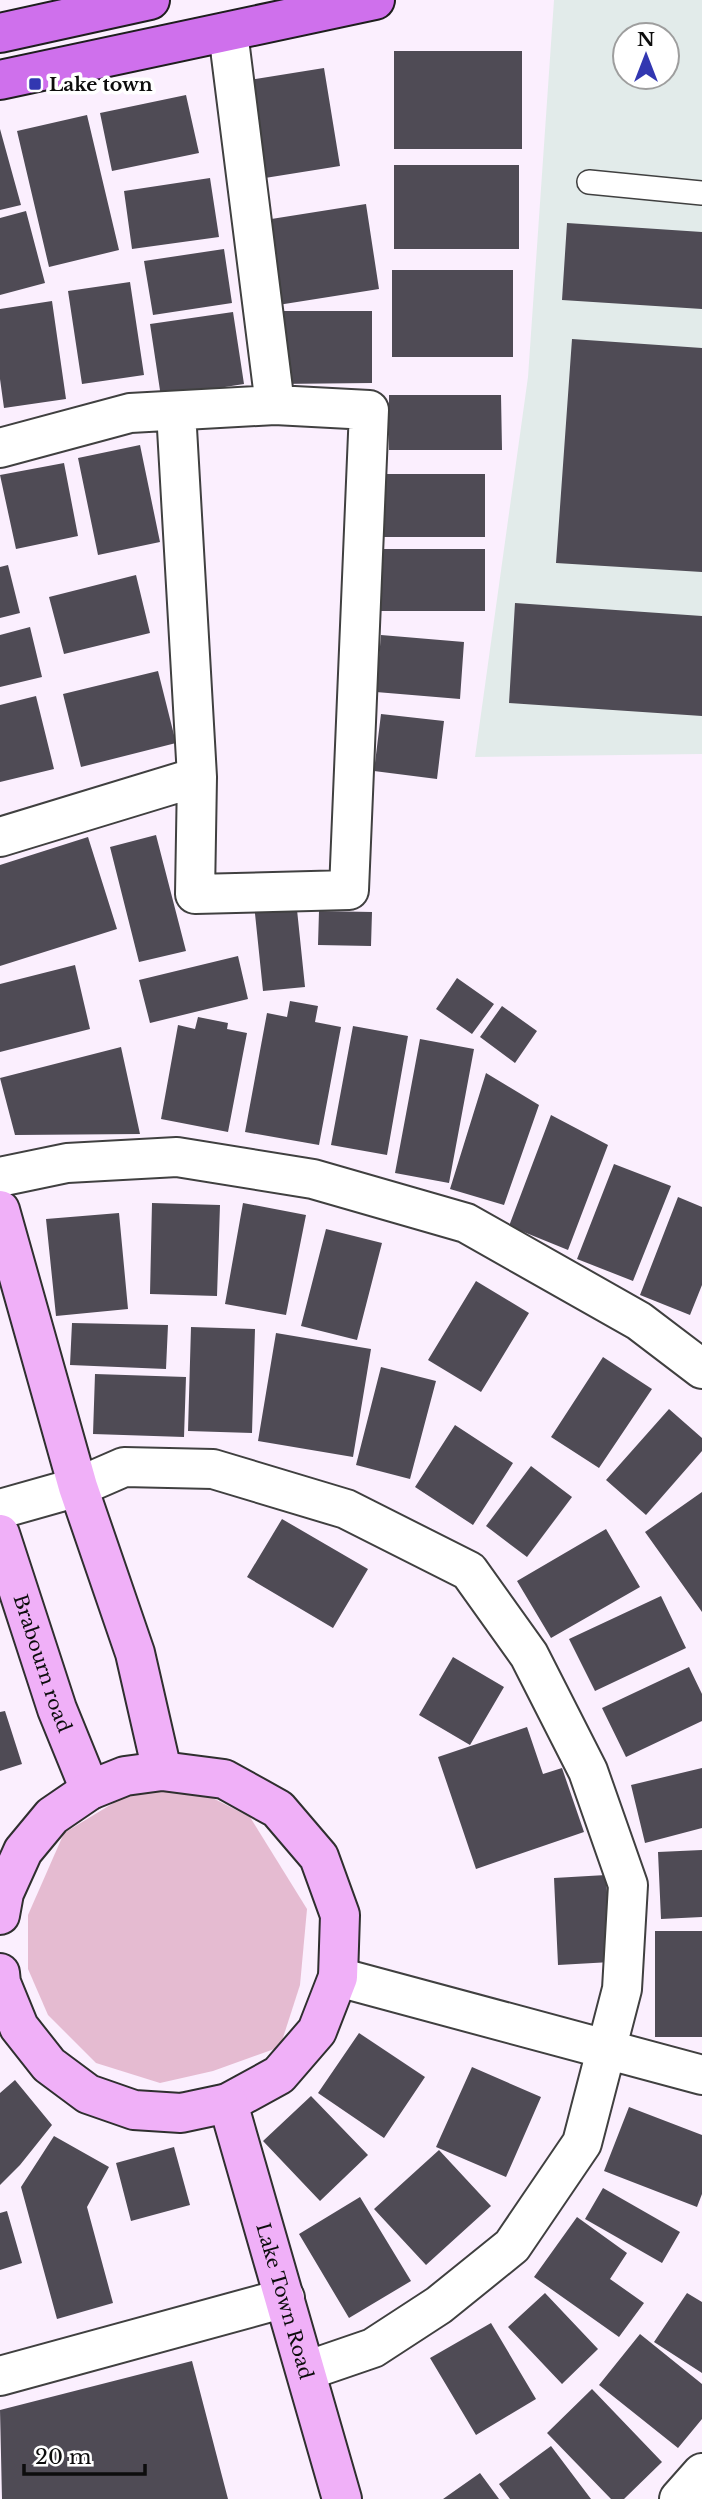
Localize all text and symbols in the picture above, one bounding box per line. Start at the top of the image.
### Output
north arrow [611,21,681,91]
text: N [637,28,655,51]
place label: Lake town [49,73,153,96]
marker: Lake town [27,76,43,92]
street label: Brabourn road [9,1591,77,1736]
street label: Lake Town Road [252,2220,318,2382]
scale bar [24,2432,145,2476]
text: 20 m [35,2444,92,2470]

